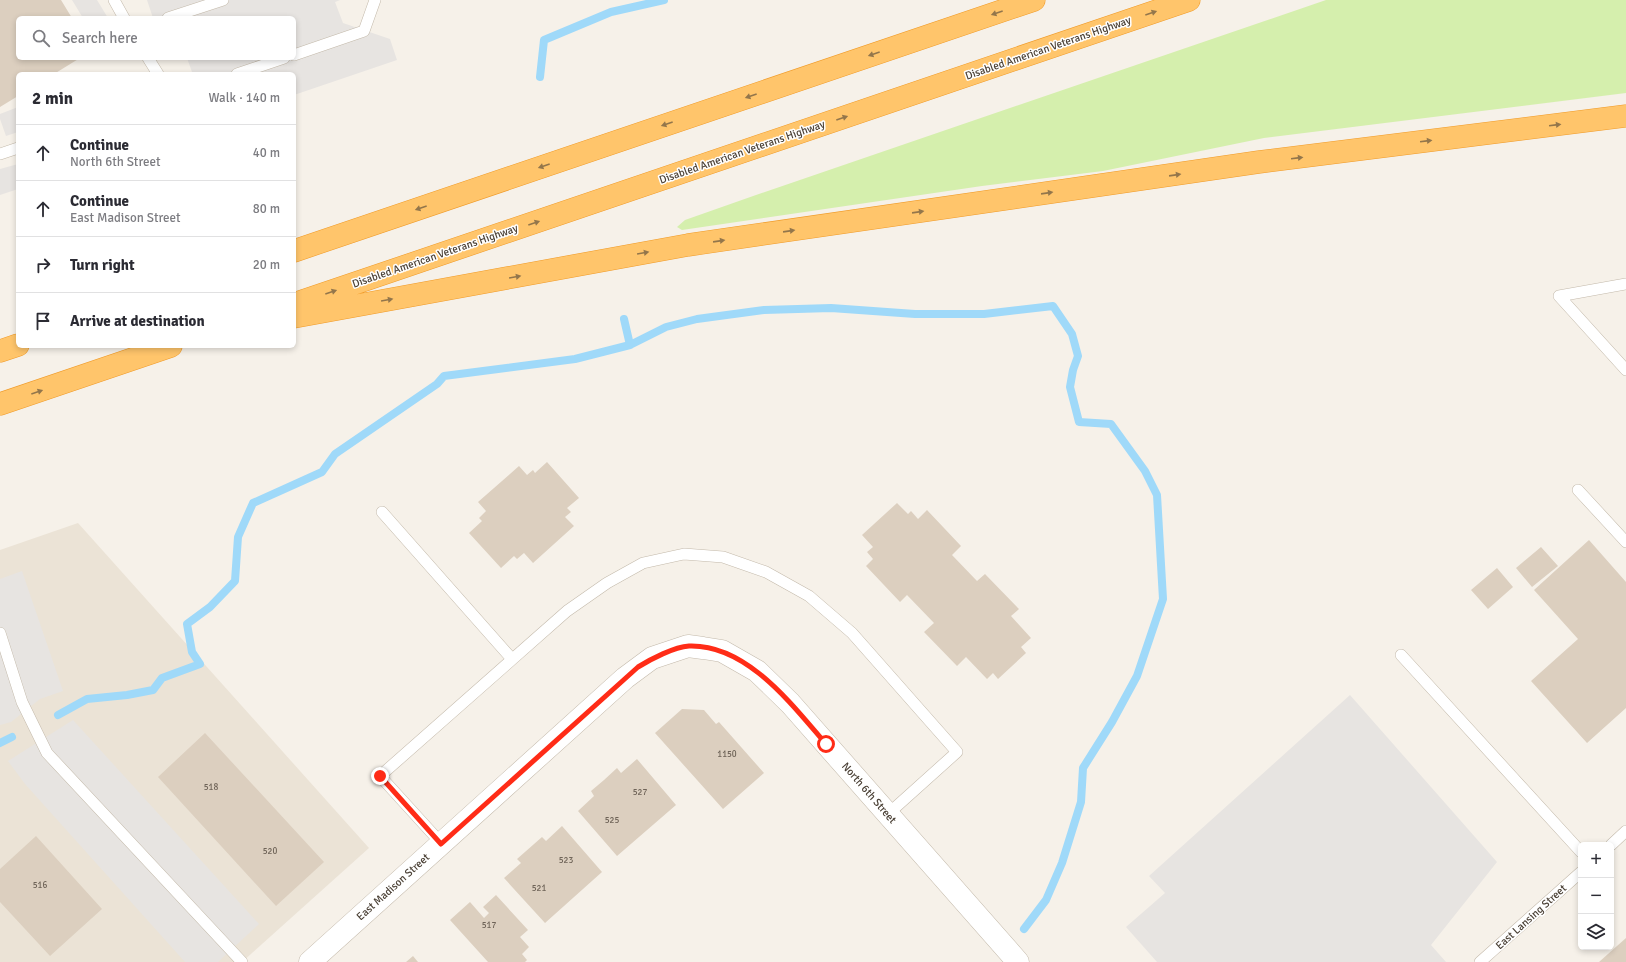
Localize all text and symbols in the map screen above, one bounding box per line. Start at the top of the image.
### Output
one-way arrow [991,10,1003,16]
one-way arrow [1145,10,1157,16]
street label: Disabled American Veterans Highway [963,13,1133,83]
search box [16,16,296,60]
icon: search [30,27,52,49]
text: Search here [62,29,138,47]
one-way arrow [868,52,880,58]
text: 2 min [32,88,73,109]
text: Walk · 140 m [209,90,280,106]
one-way arrow [745,93,757,99]
one-way arrow [837,115,849,121]
street label: Disabled American Veterans Highway [657,117,827,187]
one-way arrow [661,122,673,128]
one-way arrow [1549,122,1561,128]
text: Continue [70,136,129,154]
one-way arrow [1420,138,1432,144]
icon: ahead [32,142,54,164]
text: 40 m [253,145,280,161]
text: North 6th Street [70,154,161,170]
one-way arrow [1291,154,1303,161]
one-way arrow [538,163,550,169]
one-way arrow [1169,171,1181,177]
one-way arrow [1040,190,1053,196]
text: Continue [70,192,129,210]
icon: ahead [32,198,54,220]
text: 80 m [253,201,280,217]
one-way arrow [415,205,427,211]
one-way arrow [912,209,924,215]
text: East Madison Street [70,210,181,226]
one-way arrow [528,220,540,226]
street label: Disabled American Veterans Highway [350,221,520,291]
one-way arrow [783,228,795,234]
one-way arrow [713,238,725,244]
one-way arrow [637,250,649,256]
icon: right [32,254,54,276]
text: Turn right [70,256,135,274]
text: 20 m [253,257,280,273]
one-way arrow [509,273,521,279]
one-way arrow [325,288,337,294]
one-way arrow [381,297,394,303]
icon: arrive [32,310,54,332]
text: Arrive at destination [70,312,205,330]
one-way arrow [31,388,43,394]
route start [817,735,835,753]
house number: 1150 [717,749,737,760]
street label: North 6th Street [839,760,899,826]
route end [371,767,389,785]
house number: 518 [204,782,218,793]
house number: 527 [633,787,647,798]
house number: 525 [605,815,619,826]
map controls [1578,842,1614,950]
button: + [1578,842,1614,878]
house number: 520 [263,846,277,857]
street label: East Madison Street [354,851,432,923]
house number: 523 [559,855,573,866]
button: − [1578,878,1614,914]
house number: 516 [33,880,47,891]
street label: East Lansing Street [1493,882,1569,952]
house number: 521 [532,883,546,894]
button: layers [1578,914,1614,950]
house number: 517 [482,920,496,931]

